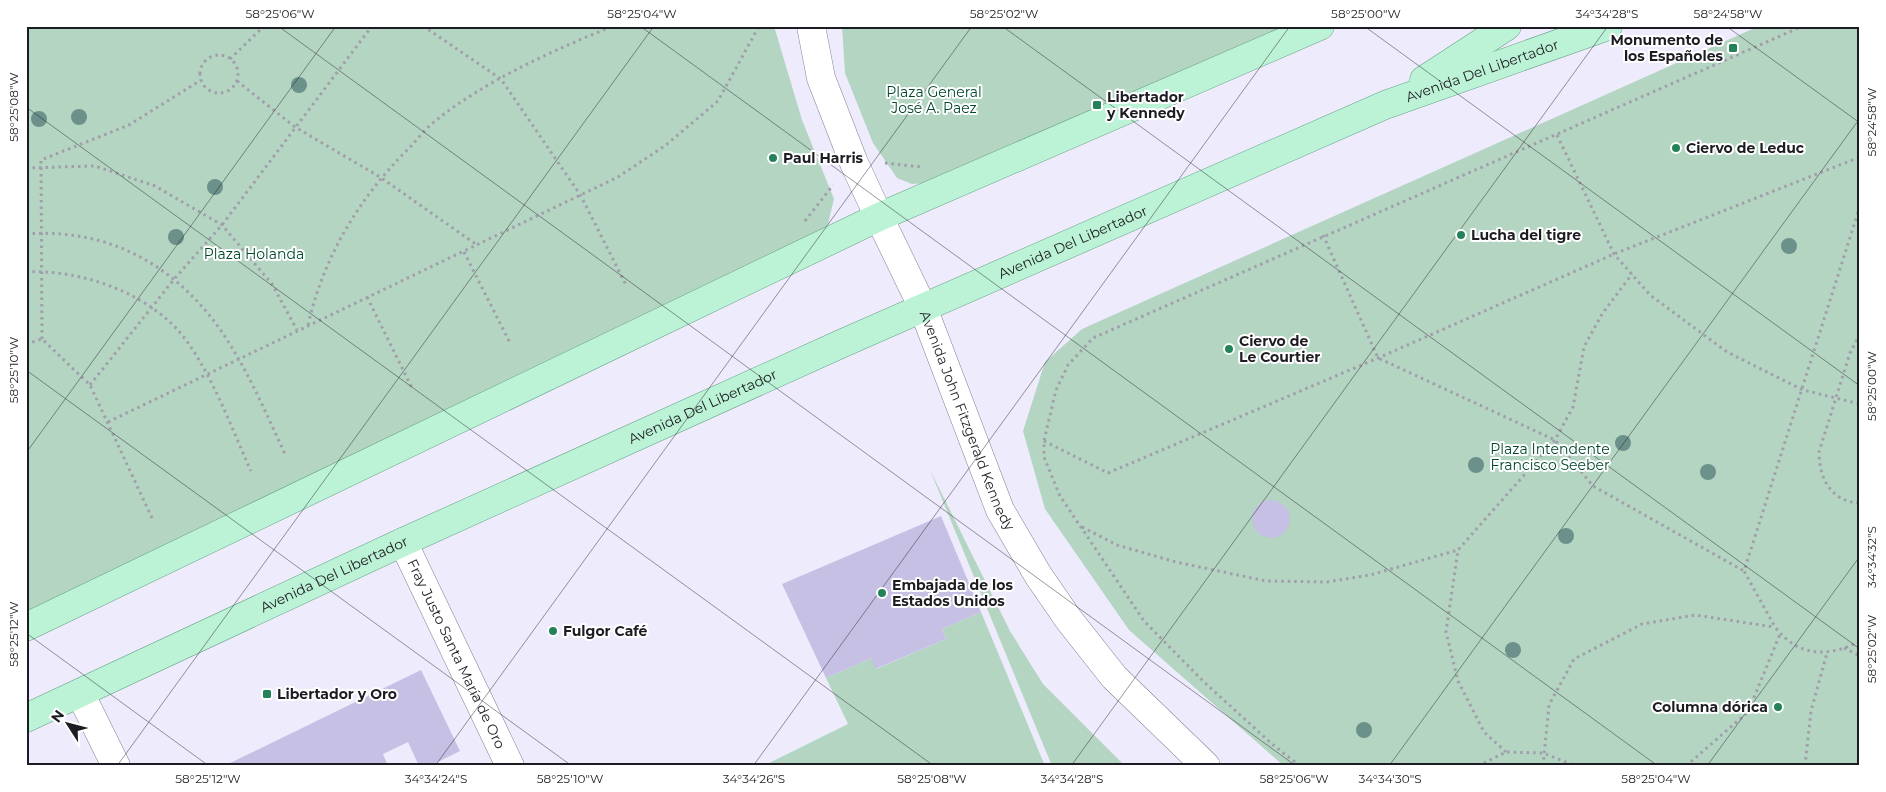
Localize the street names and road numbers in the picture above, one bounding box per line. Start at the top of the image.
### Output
street label: Avenida Del Libertador [1403,35,1561,106]
street label: Avenida Del Libertador [995,201,1151,283]
street label: Avenida John Fitzgerald Kennedy [916,308,1019,534]
street label: Avenida Del Libertador [626,365,780,448]
street label: Avenida Del Libertador [257,532,411,616]
street label: Fray Justo Santa María de Oro [403,556,510,752]

